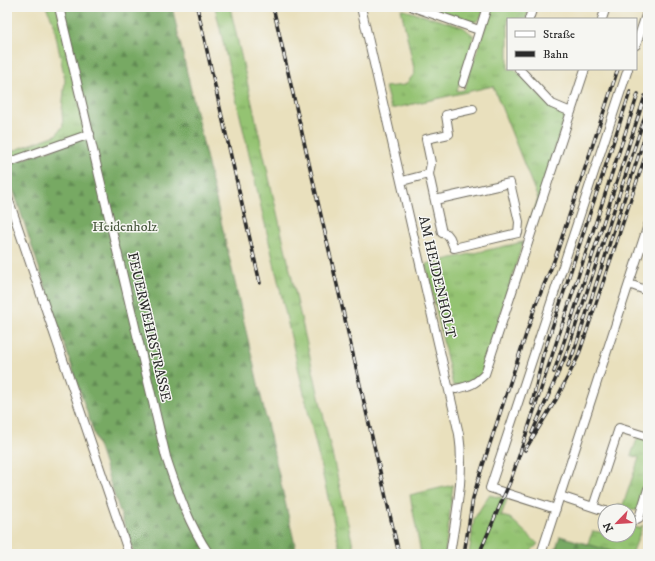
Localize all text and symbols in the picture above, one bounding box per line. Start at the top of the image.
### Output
legend [507,18,637,70]
text: Straße [543,27,575,42]
text: Bahn [543,47,569,62]
street label: AM HEIDENHOLT [414,214,460,340]
park label: Heidenholz [92,218,158,236]
street label: FEUERWEHRSTRASSE [123,251,175,404]
north arrow [597,503,637,543]
text: N [601,520,617,534]

